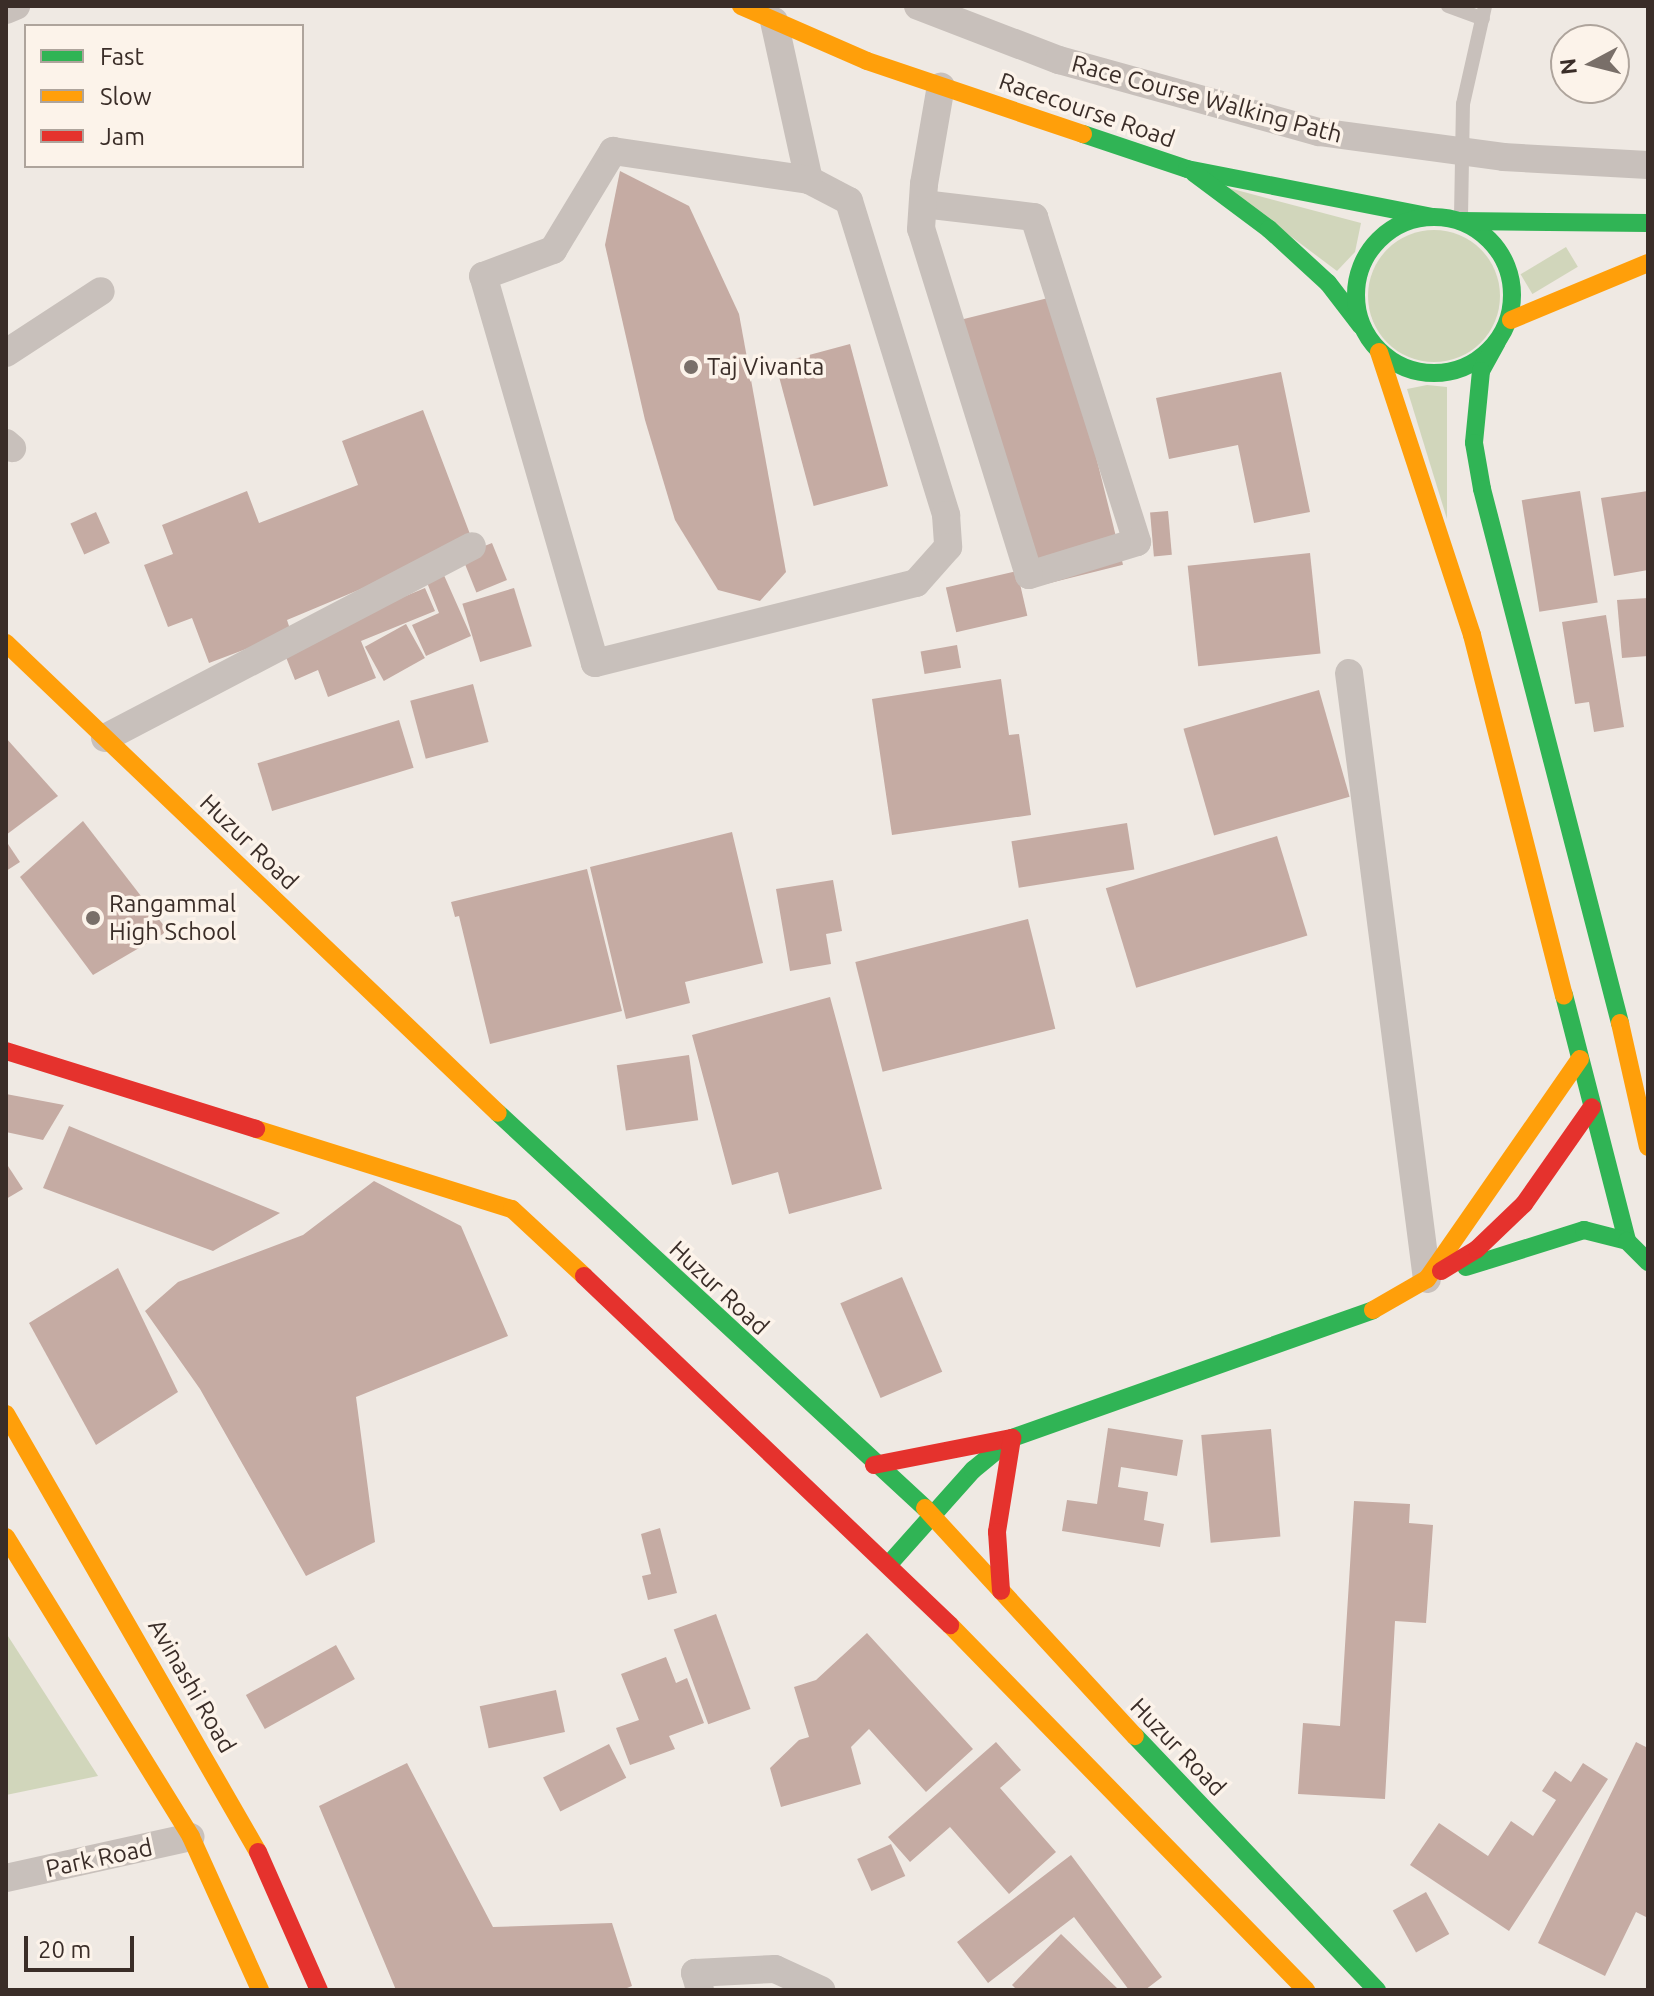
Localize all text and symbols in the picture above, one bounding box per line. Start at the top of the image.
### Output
legend [24,24,304,168]
north arrow [1550,24,1630,104]
text: Fast [100,43,144,70]
street label: Race Course Walking Path [1069,49,1345,149]
text: N [1554,57,1581,76]
street label: Racecourse Road [995,66,1179,154]
text: Slow [100,83,152,110]
text: Jam [100,123,145,150]
place label: Taj Vivanta [707,353,824,381]
marker: Taj Vivanta [682,358,700,376]
street label: Huzur Road [194,788,304,896]
place label: Rangammal High School [109,890,236,946]
marker: Rangammal High School [84,909,102,927]
street label: Huzur Road [663,1235,775,1341]
street label: Avinashi Road [142,1614,242,1758]
street label: Huzur Road [1124,1692,1232,1802]
street label: Park Road [43,1833,155,1883]
scale bar [28,1920,138,1970]
text: 20 m [38,1936,91,1963]

